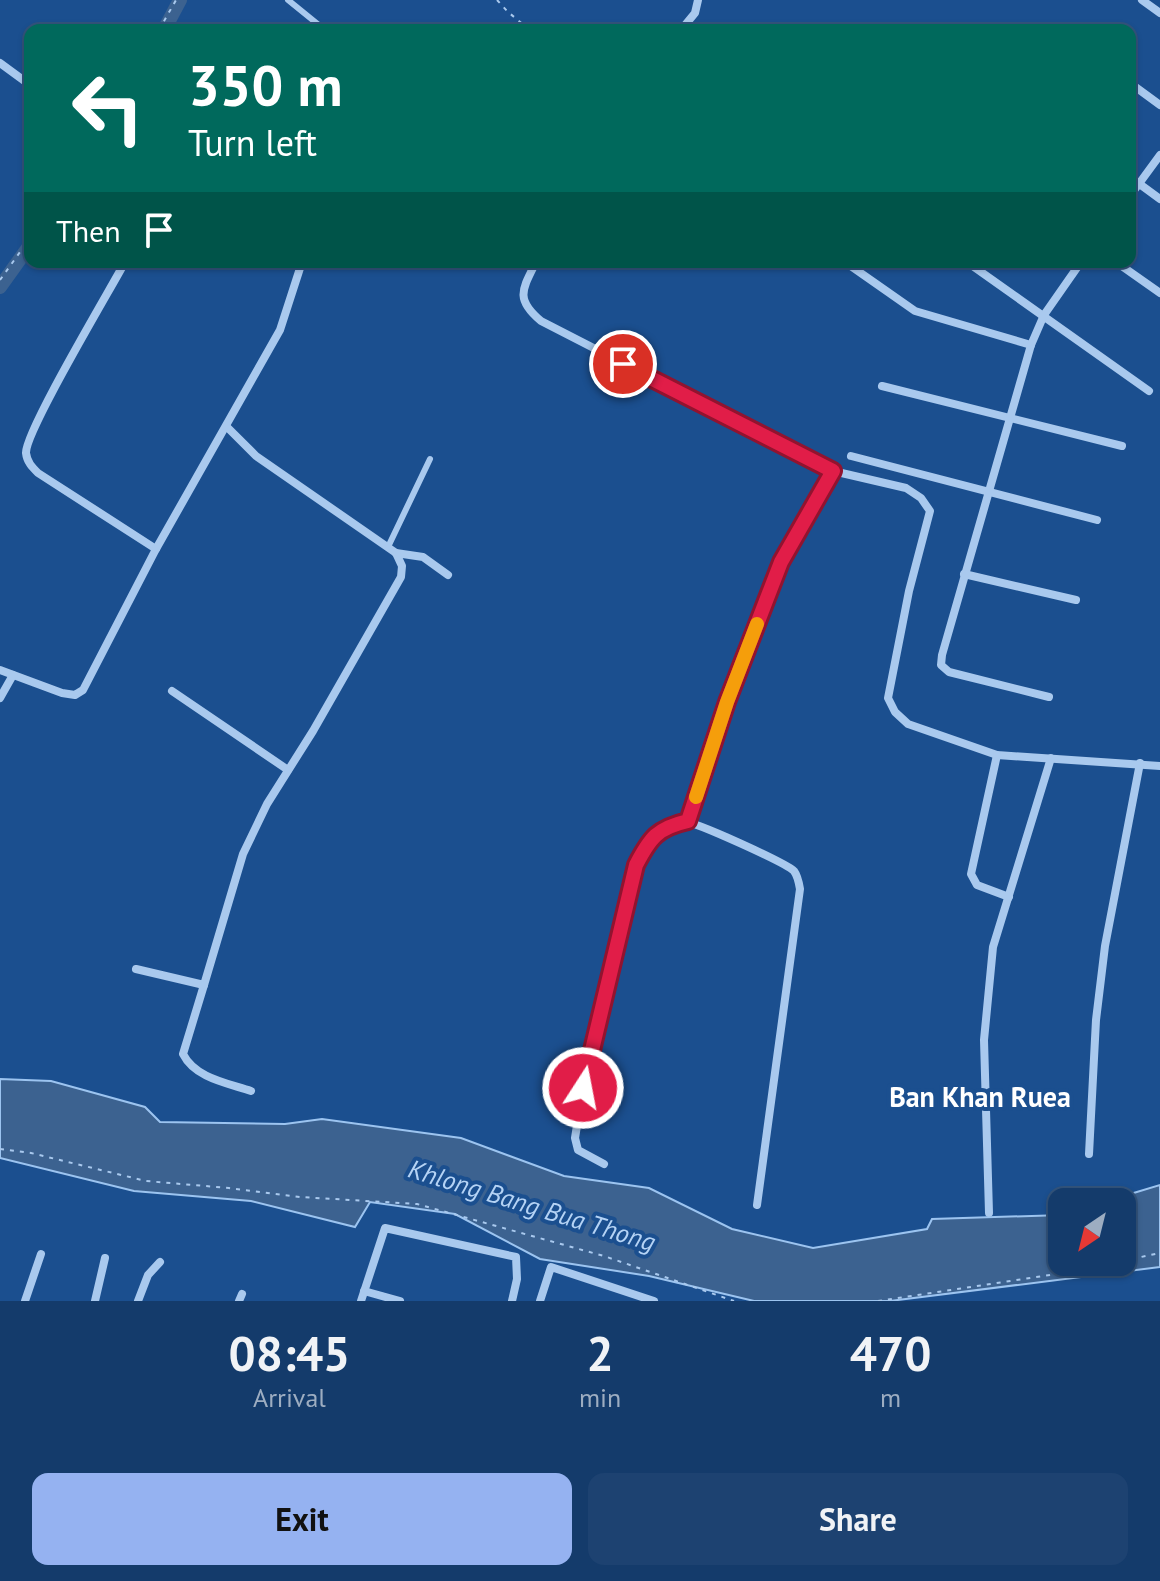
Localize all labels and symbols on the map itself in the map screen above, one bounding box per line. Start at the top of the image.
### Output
pin [589,330,657,398]
position arrow [541,1046,625,1130]
district label: Ban Khan Ruea [889,1078,1071,1115]
water label: Khlong Bang Bua Thong [404,1152,660,1258]
north arrow [1048,1188,1136,1276]

